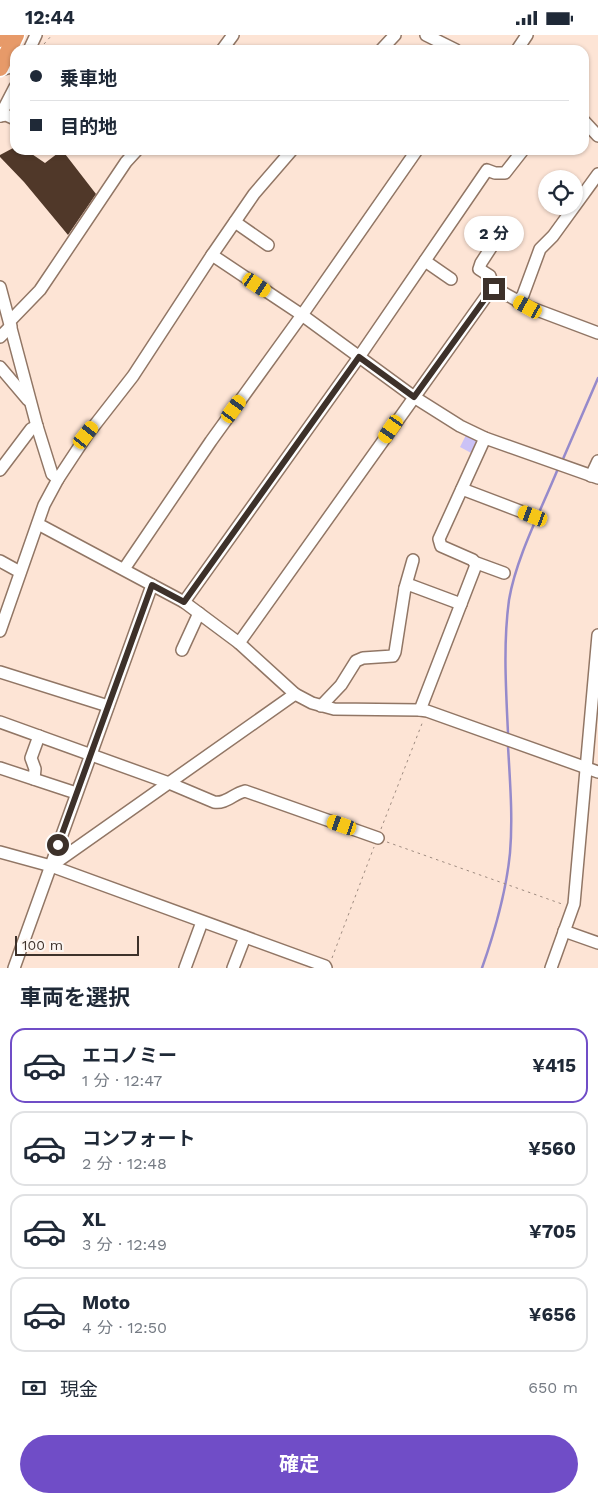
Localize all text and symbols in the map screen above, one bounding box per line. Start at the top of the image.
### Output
text: 12:44 [25,6,75,29]
text: 乗車地 [60,67,117,90]
text: 目的地 [60,115,117,138]
map controls [538,170,583,215]
button: locate [538,170,583,215]
callout: 2 分 [464,217,524,251]
text: 2 分 [479,224,509,243]
car [240,270,273,300]
route end [483,278,505,300]
car [511,293,544,321]
car [219,392,248,426]
car [376,412,405,446]
car [70,419,101,451]
car [516,504,549,528]
car [325,813,358,837]
route start [47,834,69,856]
scale bar [15,933,139,956]
text: 100 m [22,937,63,953]
text: 車両を選択 [20,985,130,1010]
icon: car [22,1043,67,1088]
text: エコノミー [82,1044,177,1067]
text: ¥415 [532,1054,576,1077]
text: 1 分 · 12:47 [82,1071,162,1090]
icon: car [22,1126,67,1171]
text: コンフォート [82,1127,195,1150]
text: ¥560 [528,1137,576,1160]
text: 2 分 · 12:48 [82,1154,167,1173]
text: XL [82,1208,106,1231]
icon: car [22,1209,67,1254]
text: ¥705 [529,1220,576,1243]
text: 3 分 · 12:49 [82,1235,167,1254]
text: Moto [82,1291,130,1314]
icon: car [22,1292,67,1337]
text: ¥656 [529,1303,576,1326]
text: 4 分 · 12:50 [82,1318,167,1337]
icon: cash [20,1374,48,1402]
text: 現金 [60,1378,98,1401]
text: 650 m [528,1378,578,1397]
button: 確定 [20,1435,578,1493]

